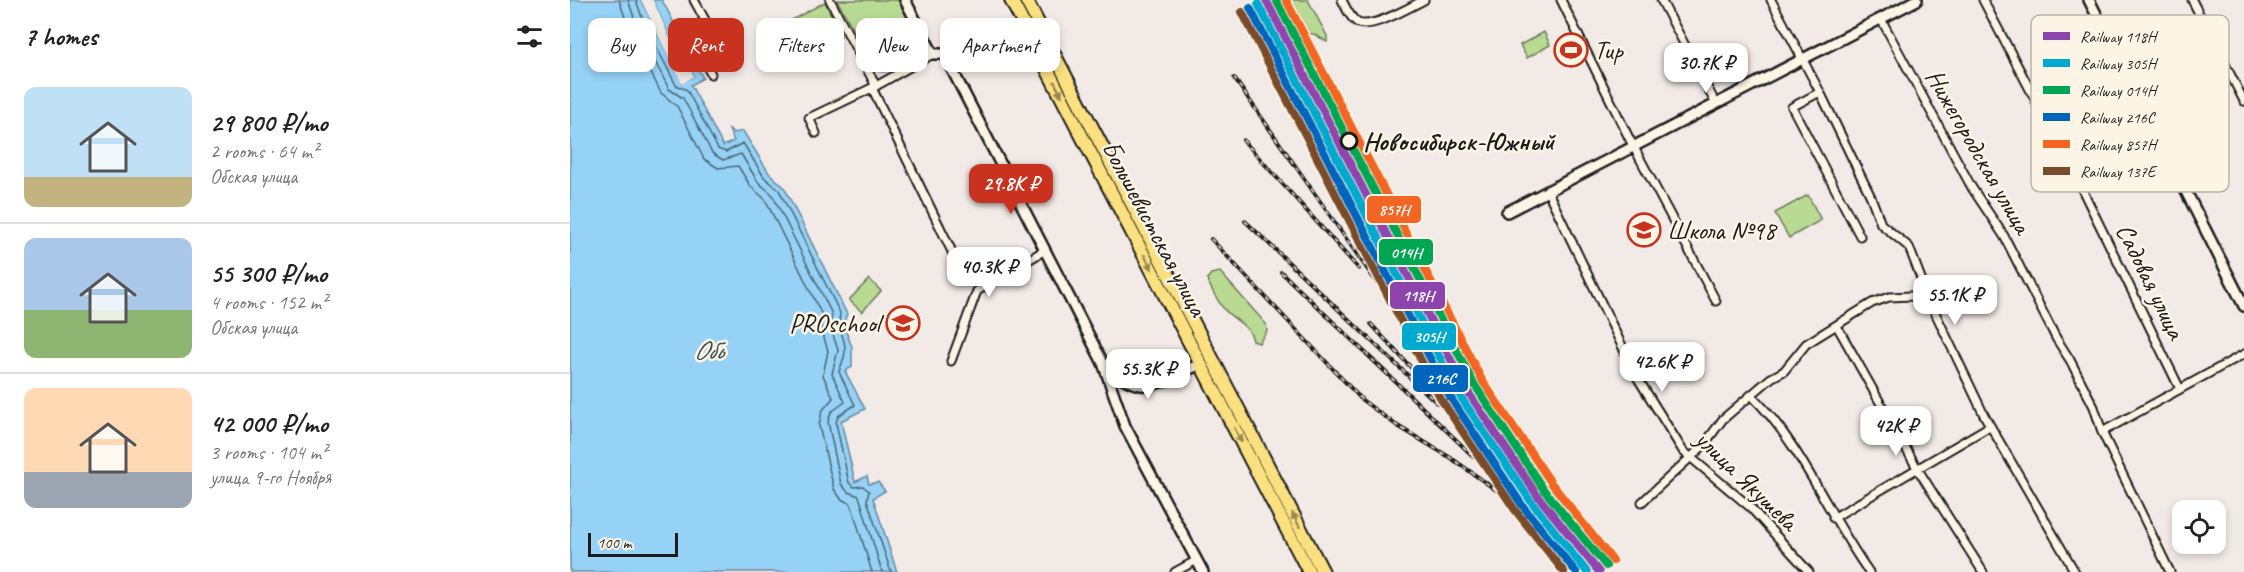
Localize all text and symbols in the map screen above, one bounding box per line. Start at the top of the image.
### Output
legend [2031,15,2229,192]
chip: Buy [588,18,656,72]
chip: Rent [668,18,744,72]
chip: Filters [756,18,844,72]
chip: New [856,18,928,72]
chip: Apartment [940,18,1060,72]
text: 7 homes [24,20,97,53]
icon: filters [513,20,546,53]
text: Railway 118Н [2080,27,2159,47]
sports icon: Тир [1553,32,1589,68]
place label: Тир [1594,34,1624,67]
pin: 30.7K ₽ [1651,43,1761,94]
text: 30.7K ₽ [1678,50,1734,75]
text: Railway 305Н [2080,54,2159,74]
street label: Нижегородская улица [1918,63,2040,242]
one-way arrow [1053,81,1062,98]
text: Railway 014Н [2080,81,2159,101]
text: 29 800 ₽/mo [210,106,328,139]
text: Railway 216С [2080,108,2156,128]
icon: home [72,111,144,183]
place label: Новосибирск-Южный [1363,125,1556,158]
marker: Новосибирск-Южный [1340,132,1358,150]
street label: Большевистская улица [1094,135,1215,323]
text: Railway 857Н [2080,135,2159,155]
text: 2 rooms · 64 m² [210,139,318,164]
text: Railway 137Е [2080,162,2158,182]
text: Обская улица [210,164,297,189]
pin: 29.8K ₽ [956,164,1066,215]
text: 29.8K ₽ [983,171,1039,196]
line badge: 857Н [1366,195,1422,224]
text: 857Н [1379,200,1412,220]
school or university icon: Школа №98 [1626,212,1662,248]
place label: Школа №98 [1667,214,1778,247]
street label: Садовая улица [2108,218,2193,346]
line badge: 014Н [1378,238,1434,266]
text: 014Н [1391,243,1424,263]
pin: 40.3K ₽ [934,247,1044,298]
text: 40.3K ₽ [961,254,1017,279]
one-way arrow [1143,254,1153,271]
text: 55 300 ₽/mo [210,257,327,290]
icon: home [72,262,144,334]
pin: 55.1K ₽ [1900,275,2010,326]
line badge: 118Н [1389,281,1446,310]
text: 55.1K ₽ [1927,282,1983,307]
text: 118Н [1403,286,1436,306]
text: 4 rooms · 152 m² [210,290,327,315]
school or university icon: PROschool [885,305,921,341]
place label: PROschool [789,307,885,340]
text: Обская улица [210,315,297,340]
line badge: 305Н [1401,322,1457,351]
text: 305Н [1414,327,1447,347]
water label: Обь [694,333,726,367]
pin: 42.6K ₽ [1607,342,1717,393]
pin: 55.3K ₽ [1093,349,1203,400]
text: 42.6K ₽ [1634,349,1690,374]
text: 55.3K ₽ [1120,356,1176,381]
line badge: 216С [1412,364,1469,393]
text: 216С [1426,369,1458,389]
pin: 42K ₽ [1854,406,1938,457]
text: 42 000 ₽/mo [210,407,328,440]
icon: home [72,412,144,484]
text: 42K ₽ [1874,413,1918,438]
street label: улица Якушева [1687,422,1807,539]
one-way arrow [1233,427,1243,444]
text: 3 rooms · 104 m² [210,440,327,465]
text: улица 9-го Ноября [210,465,331,490]
map controls [2172,500,2226,554]
button: locate [2172,500,2226,554]
one-way arrow [1291,511,1301,528]
scale bar [588,530,678,558]
text: 100 m [597,533,631,553]

